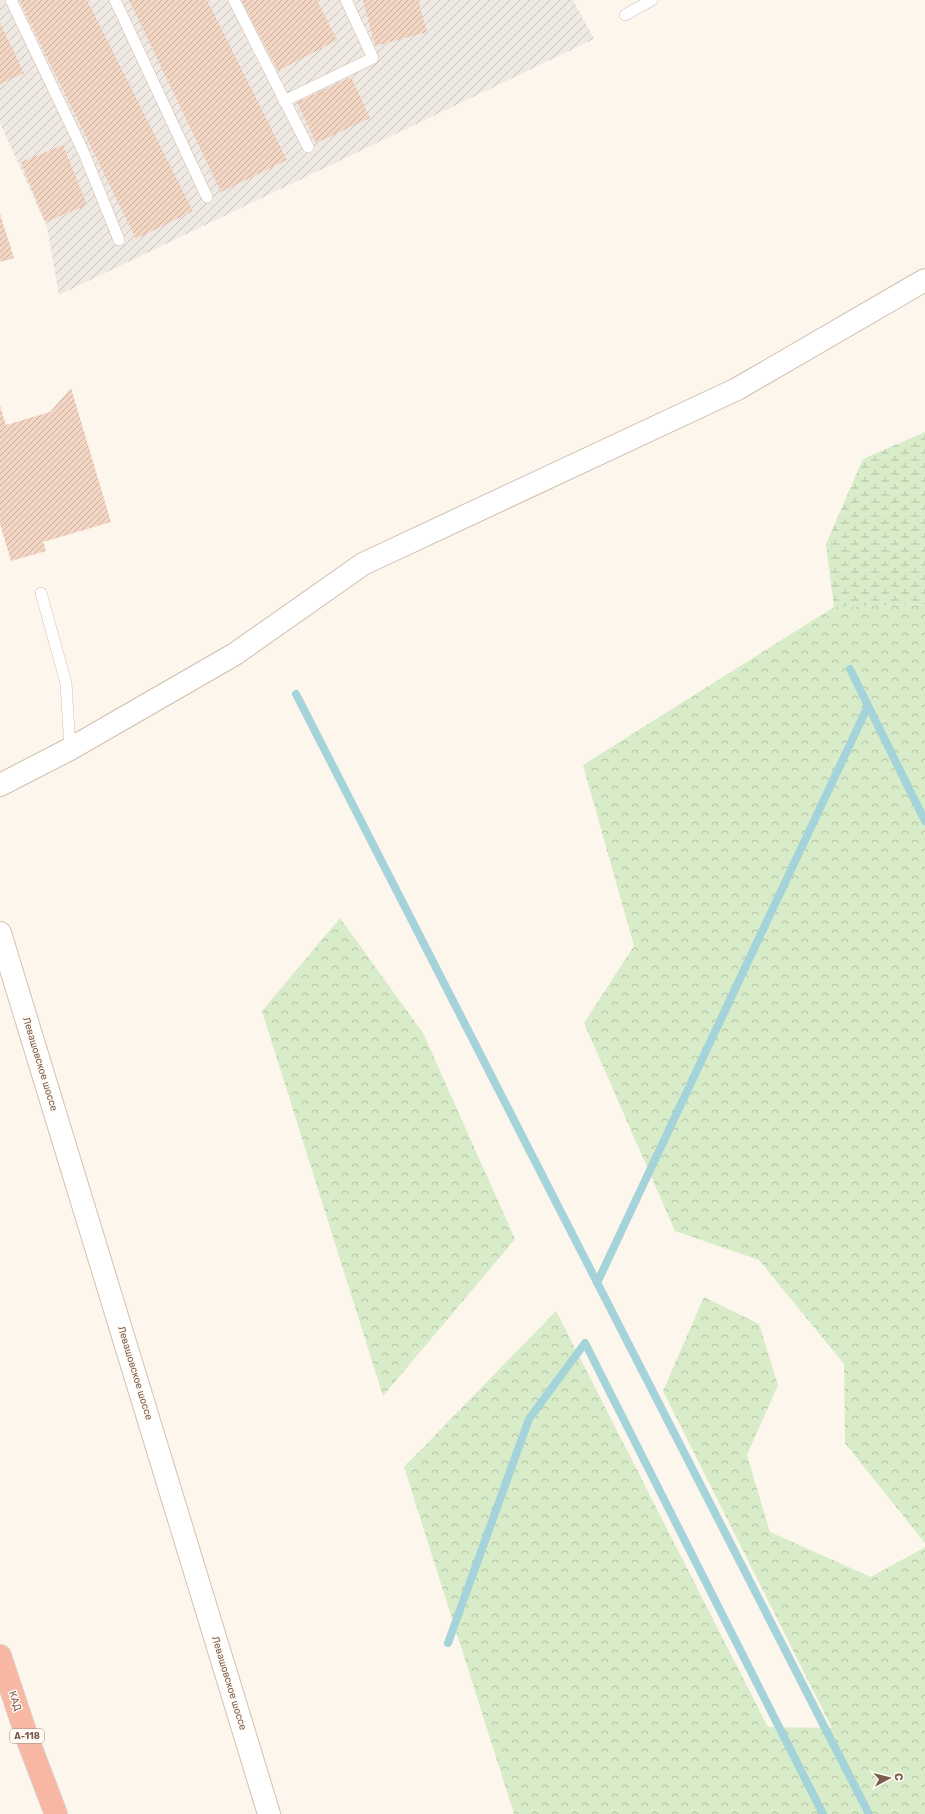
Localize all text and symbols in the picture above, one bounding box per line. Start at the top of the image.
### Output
street label: Левашовское шоссе [20,1016,60,1113]
street label: Левашовское шоссе [115,1325,155,1422]
street label: Левашовское шоссе [209,1635,249,1732]
street label: КАД [6,1690,24,1712]
road number: А-118 [10,1729,44,1743]
north arrow [869,1758,909,1798]
text: С [892,1772,905,1782]

